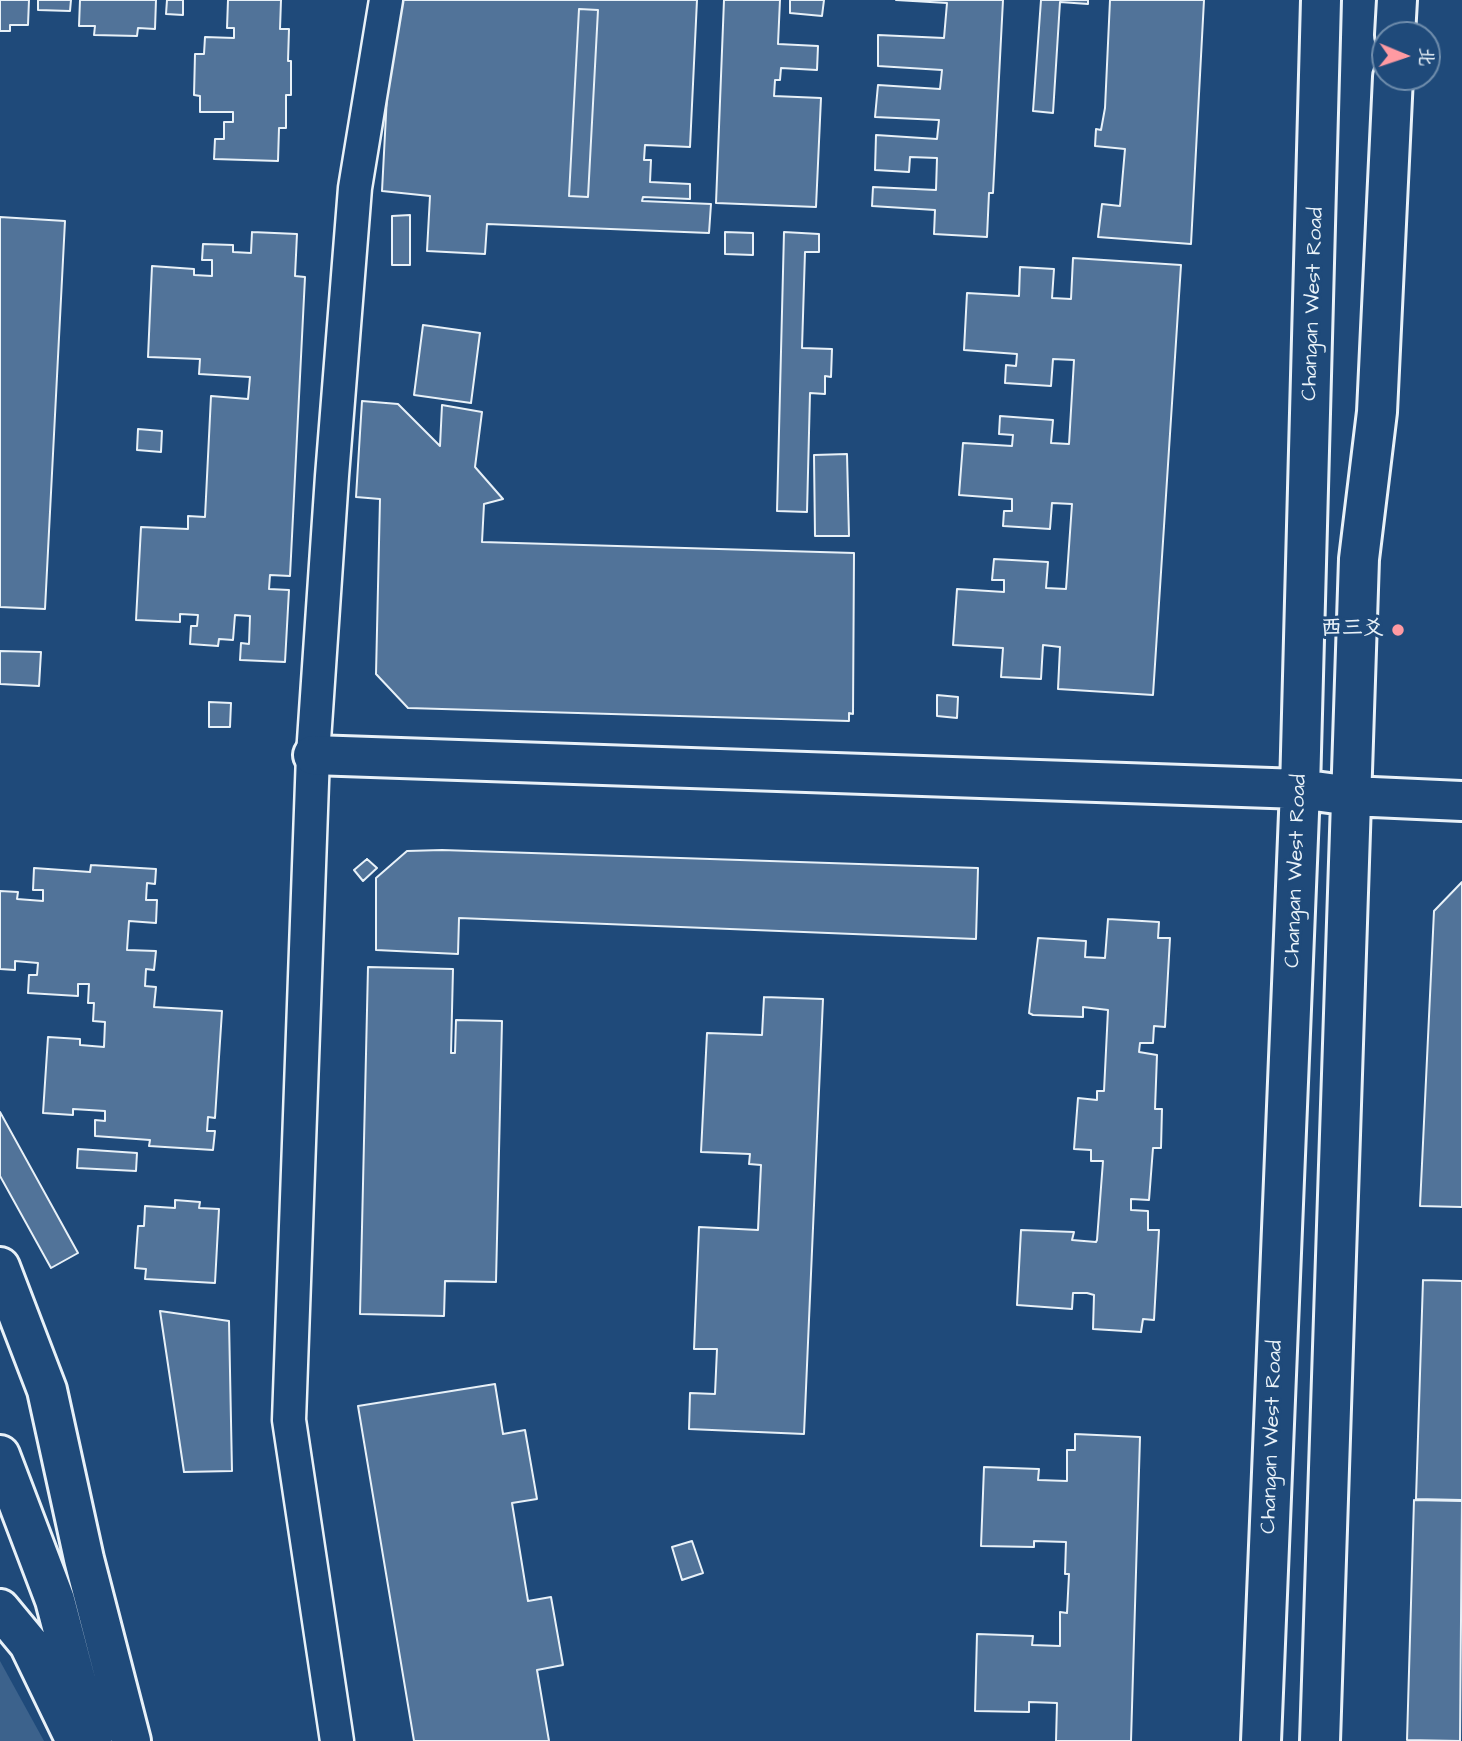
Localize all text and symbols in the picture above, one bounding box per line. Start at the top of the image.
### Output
north arrow [1371,21,1441,91]
text: 北 [1412,47,1439,67]
street label: Changan West Road [1298,207,1330,401]
place label: 西三爻 [1321,617,1384,643]
marker: 西三爻 [1390,622,1406,638]
street label: Changan West Road [1281,774,1313,968]
street label: Changan West Road [1257,1340,1289,1534]

